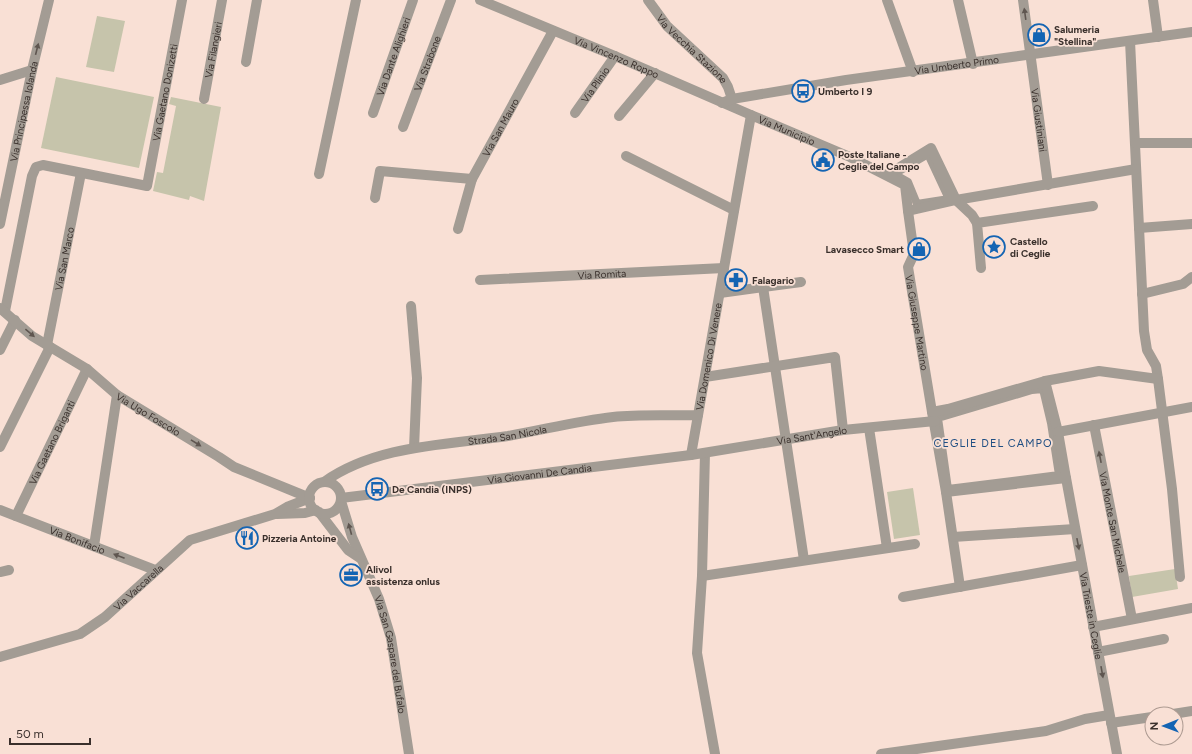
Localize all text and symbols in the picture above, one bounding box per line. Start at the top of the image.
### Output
one-way arrow [1022,8,1028,20]
street label: Via Vecchia Stazione [653,12,731,86]
street label: Via Dante Alighieri [374,16,413,98]
street label: Via Filangieri [202,21,225,79]
shop icon: Salumeria "Stellina" [1026,22,1052,48]
place label: Salumeria "Stellina" [1054,23,1100,48]
street label: Via Strabone [411,34,444,93]
street label: Via Vincenzo Roppo [572,34,661,81]
one-way arrow [35,43,41,55]
street label: Via Gaetano Donizetti [150,43,181,142]
street label: Via Umberto Primo [914,53,1000,77]
street label: Via Principessa Iolanda [7,60,41,163]
street label: Via Plinio [578,64,613,105]
bus stop icon: Umberto I 9 [790,78,816,104]
place label: Umberto I 9 [818,85,872,98]
street label: Via Giustiniani [1028,87,1049,153]
street label: Via San Mauro [480,96,522,159]
street label: Via Municipio [756,113,817,148]
public building icon: Poste Italiane - Ceglie del Campo [810,147,836,173]
place label: Poste Italiane - Ceglie del Campo [838,148,919,173]
street label: Via San Marco [52,226,77,292]
place icon: Castello di Ceglie [981,234,1007,260]
place label: Castello di Ceglie [1010,235,1051,260]
shop icon: Lavasecco Smart [906,236,932,262]
place label: Lavasecco Smart [825,243,904,256]
street label: Via Romita [577,267,626,282]
pharmacy icon: Falagario [723,267,749,293]
place label: Falagario [752,274,794,287]
street label: Via Giuseppe Martino [902,274,931,372]
street label: Via Domenico Di Venere [693,301,725,411]
one-way arrow [24,329,35,337]
street label: Via Ugo Foscolo [113,390,183,439]
street label: Via Gaetano Briganti [26,398,78,487]
street label: Strada San Nicola [467,423,548,448]
street label: Via Sant'Angelo [776,424,848,448]
district label: CEGLIE DEL CAMPO [934,437,1052,450]
one-way arrow [190,440,202,447]
one-way arrow [1097,451,1103,463]
street label: Via Giovanni De Candia [487,461,592,487]
street label: Via Monte San Michele [1096,471,1129,574]
bus stop icon: De Candia (INPS) [364,476,390,502]
place label: De Candia (INPS) [392,483,472,496]
one-way arrow [347,523,353,535]
street label: Via Bonifacio [47,524,107,557]
restaurant icon: Pizzeria Antoine [234,525,260,551]
place label: Pizzeria Antoine [262,532,337,545]
one-way arrow [1075,538,1081,550]
one-way arrow [112,553,124,559]
street label: Via Vaccarella [111,562,166,613]
office icon: Alivol assistenza onlus [338,562,364,588]
place label: Alivol assistenza onlus [366,563,440,588]
street label: Via Trieste in Ceglie [1077,571,1105,661]
street label: Via San Gaspare del Bufalo [371,593,409,715]
one-way arrow [1099,666,1105,678]
north arrow [1144,706,1184,746]
scale bar [10,720,90,746]
text: N [1148,722,1161,731]
text: 50 m [16,727,44,741]

